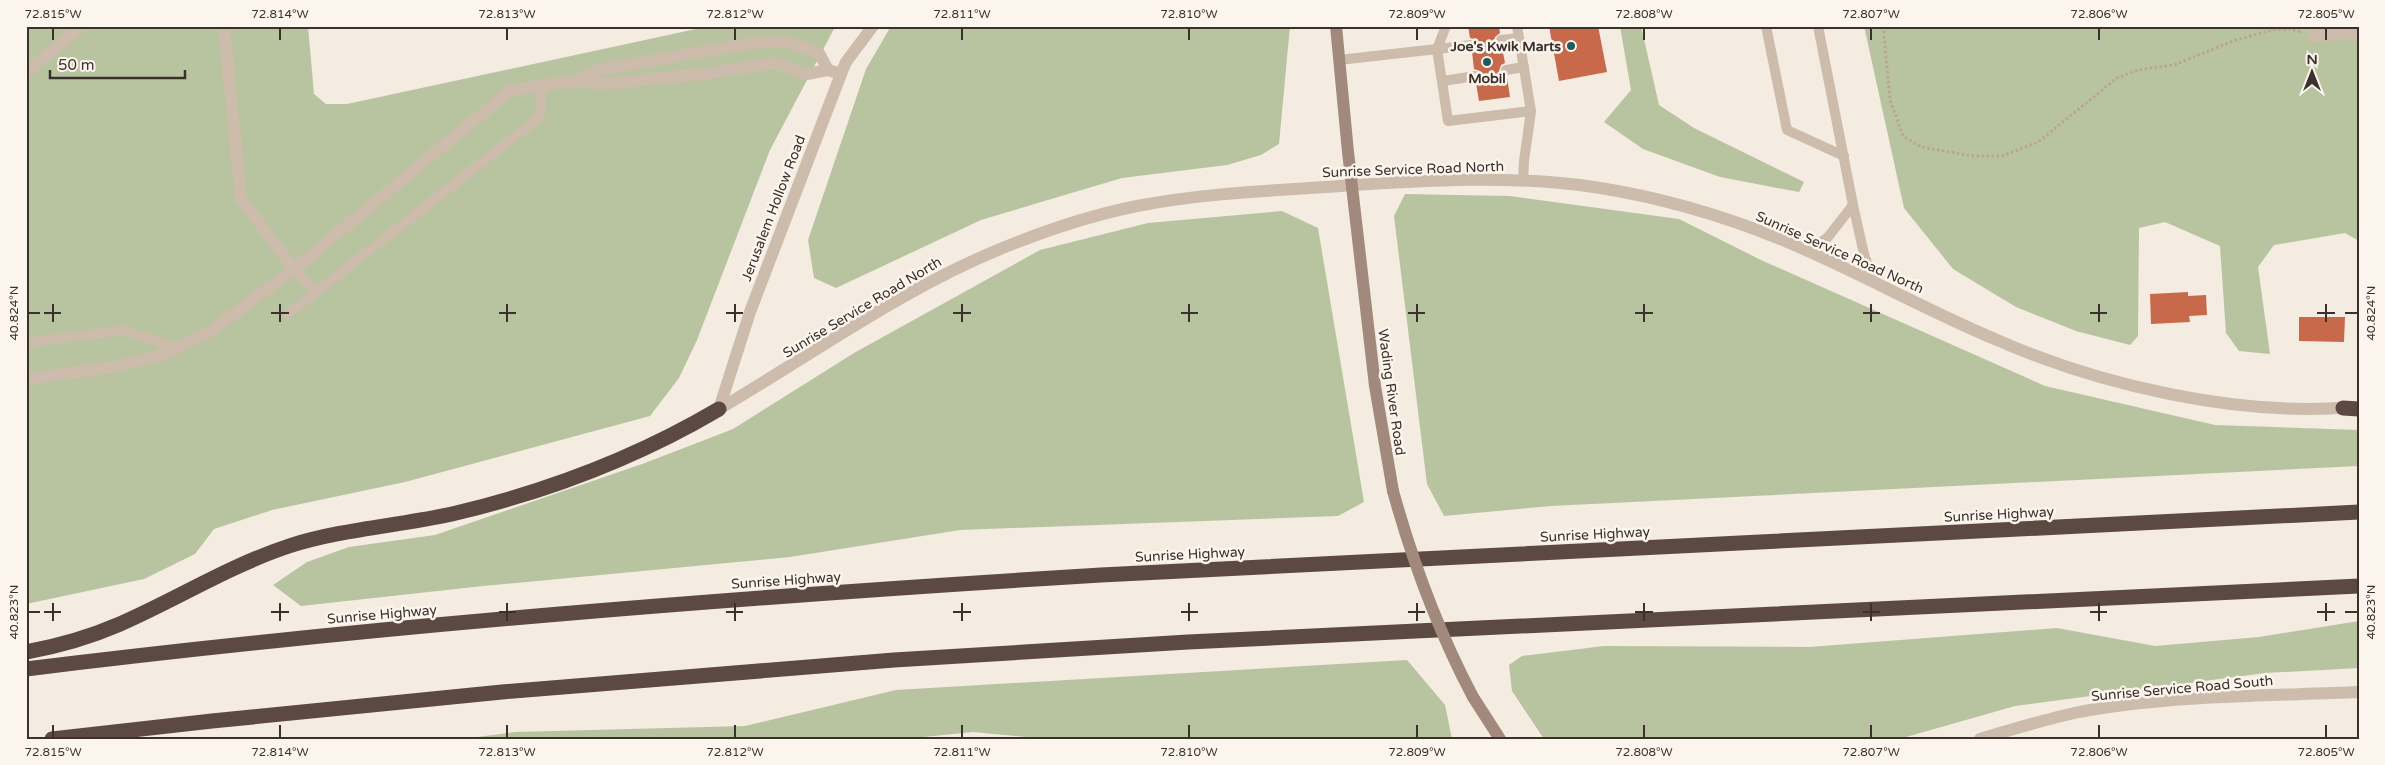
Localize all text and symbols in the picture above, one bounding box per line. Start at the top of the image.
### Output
text: 72.815°W [24,7,82,21]
text: 72.814°W [251,7,309,21]
text: 72.813°W [478,7,536,21]
text: 72.812°W [706,7,764,21]
text: 72.811°W [933,7,991,21]
text: 72.810°W [1160,7,1218,21]
text: 72.809°W [1388,7,1446,21]
text: 72.808°W [1615,7,1673,21]
text: 72.807°W [1842,7,1900,21]
text: 72.806°W [2070,7,2128,21]
text: 72.805°W [2297,7,2355,21]
place label: Joe's Kwik Marts [1450,38,1561,55]
marker: Joe's Kwik Marts [1565,40,1577,52]
scale bar [50,48,185,80]
north arrow [2288,48,2338,98]
text: N [2306,51,2318,68]
text: 50 m [58,56,95,74]
marker: Mobil [1481,56,1493,68]
place label: Mobil [1468,70,1506,87]
street label: Jerusalem Hollow Road [738,133,809,284]
street label: Sunrise Service Road North [1322,158,1504,181]
street label: Sunrise Service Road North [1753,208,1926,297]
street label: Sunrise Service Road North [780,253,945,362]
text: 40.824°N [7,286,21,340]
text: 40.824°N [2364,286,2378,340]
street label: Wading River Road [1374,328,1409,456]
street label: Sunrise Highway [1944,503,2055,526]
street label: Sunrise Highway [1540,523,1651,546]
street label: Sunrise Highway [1135,543,1246,566]
street label: Sunrise Highway [731,568,842,593]
text: 40.823°N [7,585,21,639]
text: 40.823°N [2364,585,2378,639]
street label: Sunrise Highway [326,601,438,628]
street label: Sunrise Service Road South [2090,672,2274,705]
text: 72.815°W [24,745,82,759]
text: 72.814°W [251,745,309,759]
text: 72.813°W [478,745,536,759]
text: 72.812°W [706,745,764,759]
text: 72.811°W [933,745,991,759]
text: 72.810°W [1160,745,1218,759]
text: 72.809°W [1388,745,1446,759]
text: 72.808°W [1615,745,1673,759]
text: 72.807°W [1842,745,1900,759]
text: 72.806°W [2070,745,2128,759]
text: 72.805°W [2297,745,2355,759]

